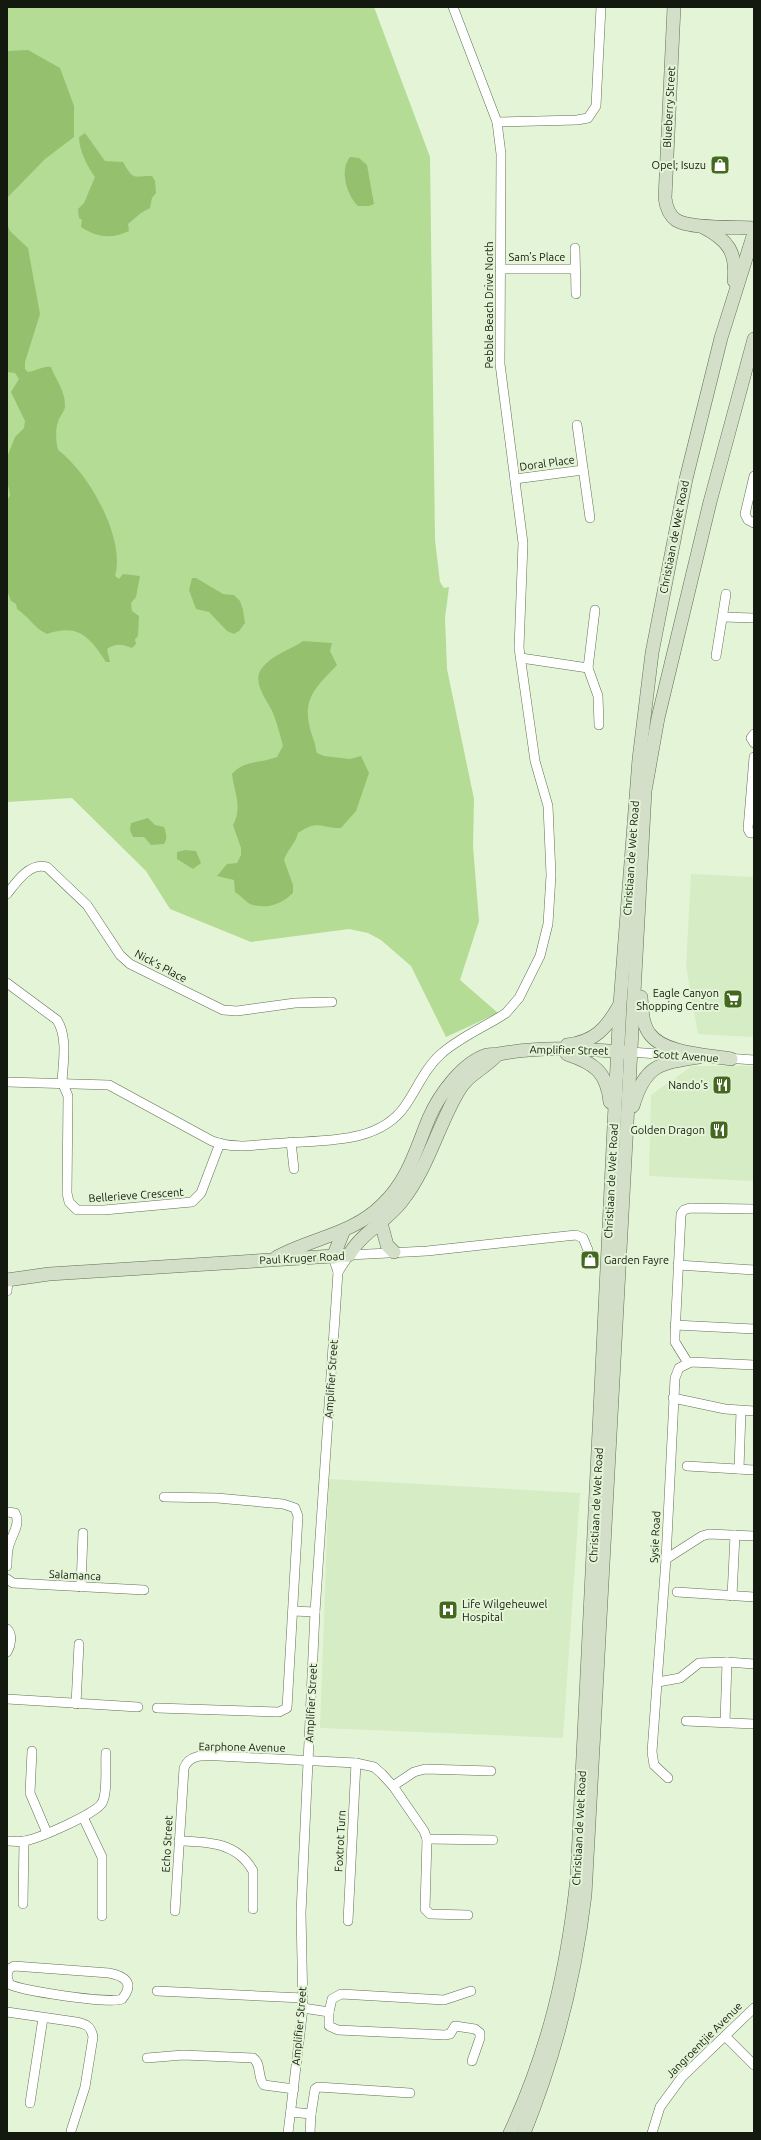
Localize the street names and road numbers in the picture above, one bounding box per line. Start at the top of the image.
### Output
street label: Blueberry Street [661,65,677,148]
street label: Pebble Beach Drive North [483,242,495,368]
street label: Sam’s Place [509,251,565,263]
street label: Doral Place [519,453,575,473]
street label: Christiaan de Wet Road [657,479,691,595]
street label: Christiaan de Wet Road [621,800,641,916]
street label: Nick’s Place [133,947,189,985]
street label: Amplifier Street [529,1043,609,1057]
street label: Scott Avenue [653,1048,719,1064]
street label: Christiaan de Wet Road [602,1123,620,1239]
street label: Bellerieve Crescent [88,1186,185,1204]
street label: Paul Kruger Road [259,1250,345,1266]
street label: Amplifier Street [322,1339,340,1419]
street label: Christiaan de Wet Road [587,1447,605,1563]
street label: Sysie Road [648,1511,662,1563]
street label: Salamanca [49,1568,101,1582]
street label: Amplifier Street [303,1663,319,1743]
street label: Earphone Avenue [198,1740,286,1754]
street label: Christiaan de Wet Road [570,1770,588,1886]
street label: Foxtrot Turn [332,1810,348,1872]
street label: Echo Street [160,1814,175,1873]
street label: Amplifier Street [290,1985,308,2066]
street label: Jangroentjie Avenue [664,2000,744,2080]

